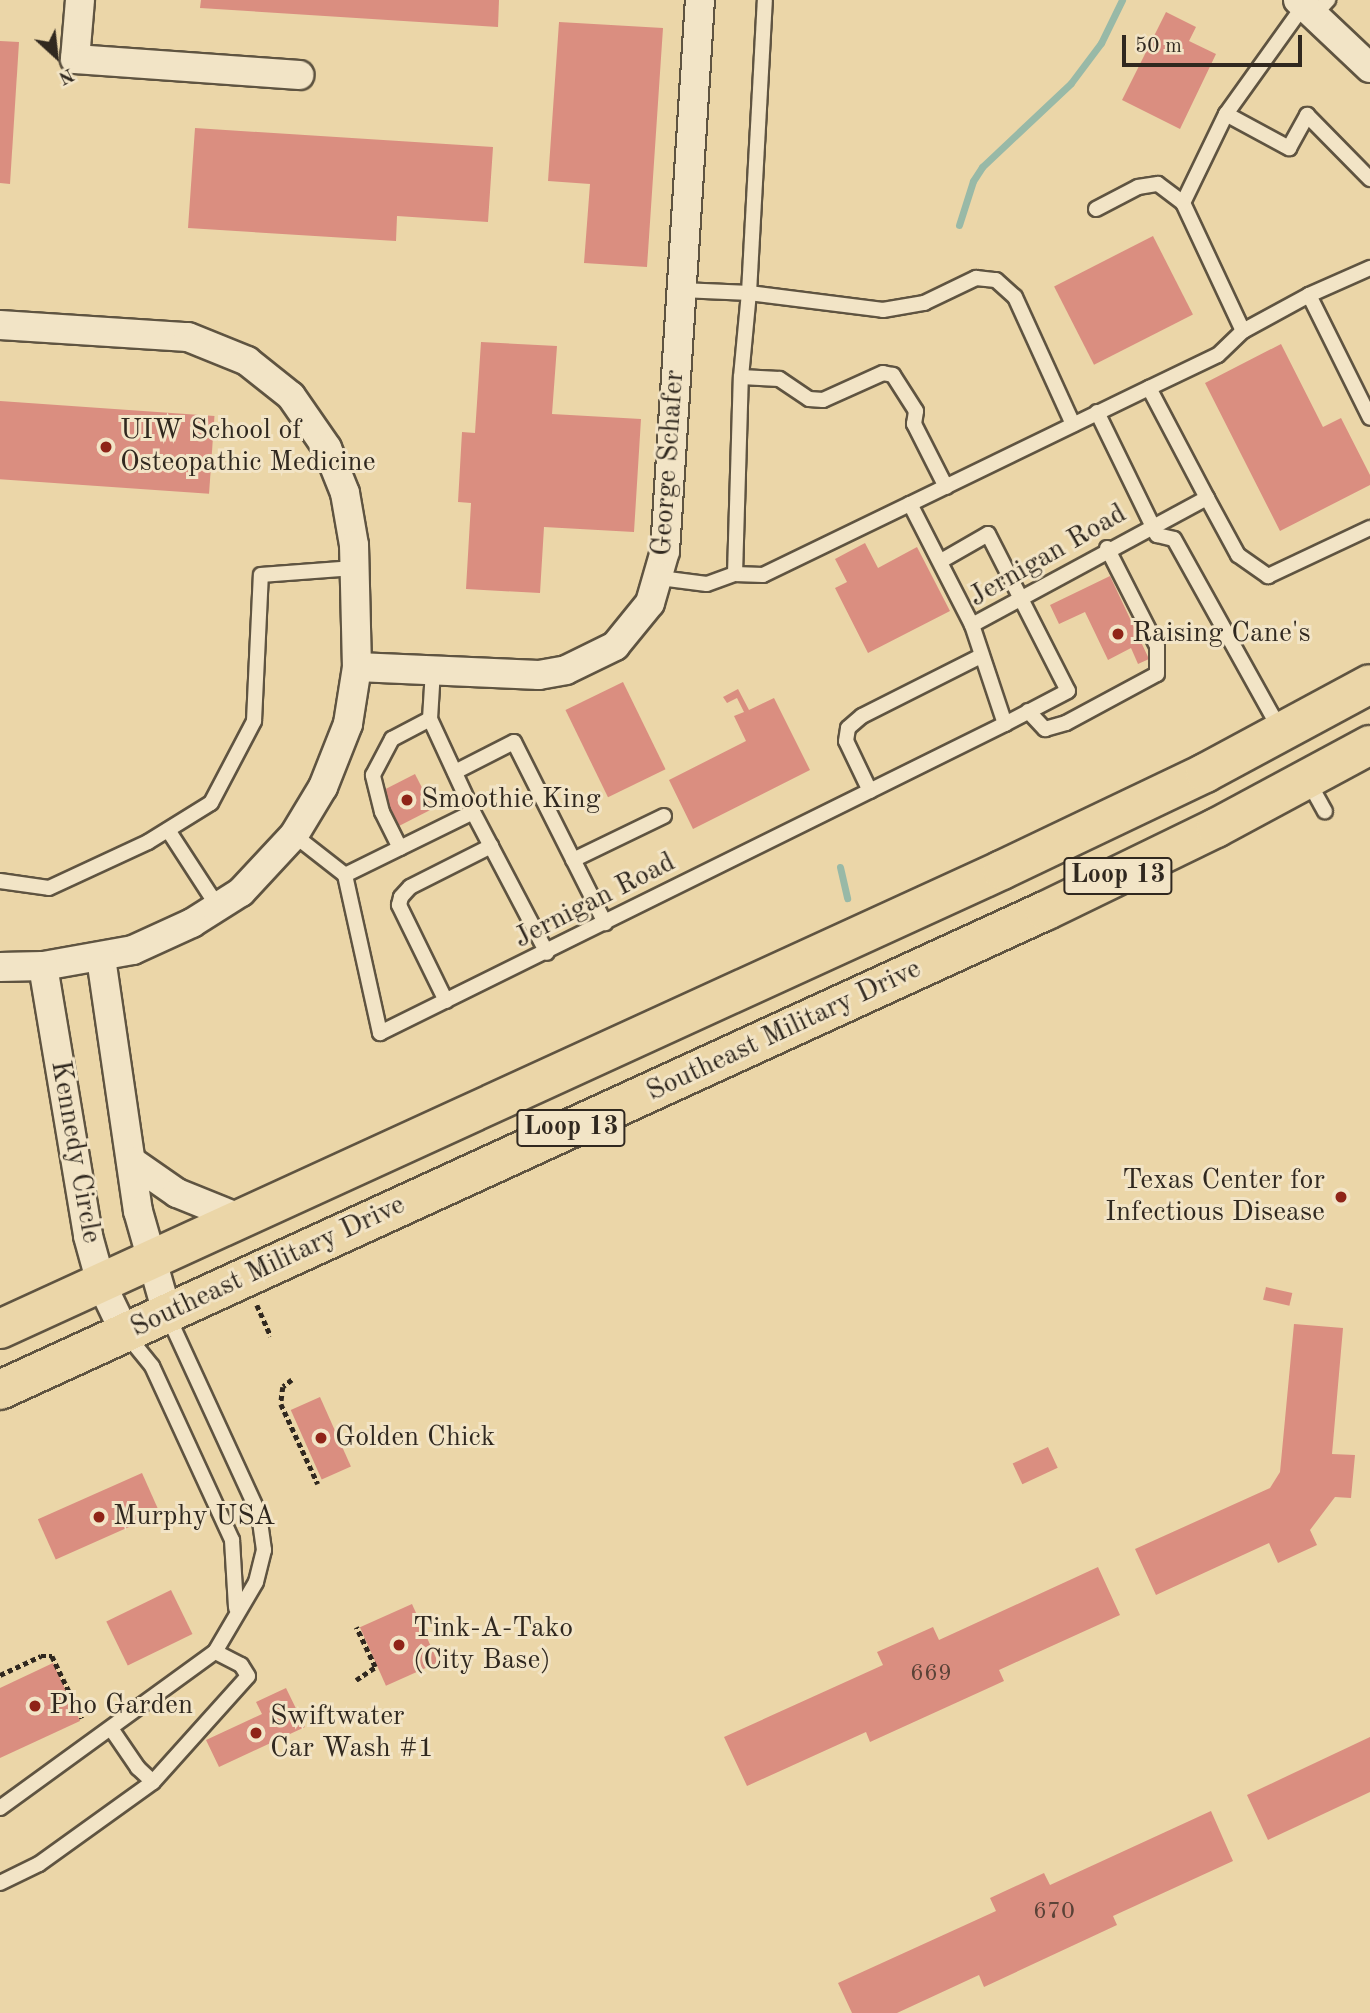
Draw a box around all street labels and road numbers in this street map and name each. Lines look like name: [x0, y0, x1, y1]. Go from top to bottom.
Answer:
street label: George Schafer: [646, 369, 692, 557]
street label: Jernigan Road: [963, 497, 1133, 615]
street label: Jernigan Road: [509, 846, 681, 956]
road number: Loop 13: [1062, 854, 1174, 898]
street label: Southeast Military Drive: [641, 953, 927, 1109]
street label: Kennedy Circle: [42, 1058, 108, 1246]
road number: Loop 13: [515, 1106, 627, 1150]
street label: Southeast Military Drive: [125, 1189, 411, 1345]

